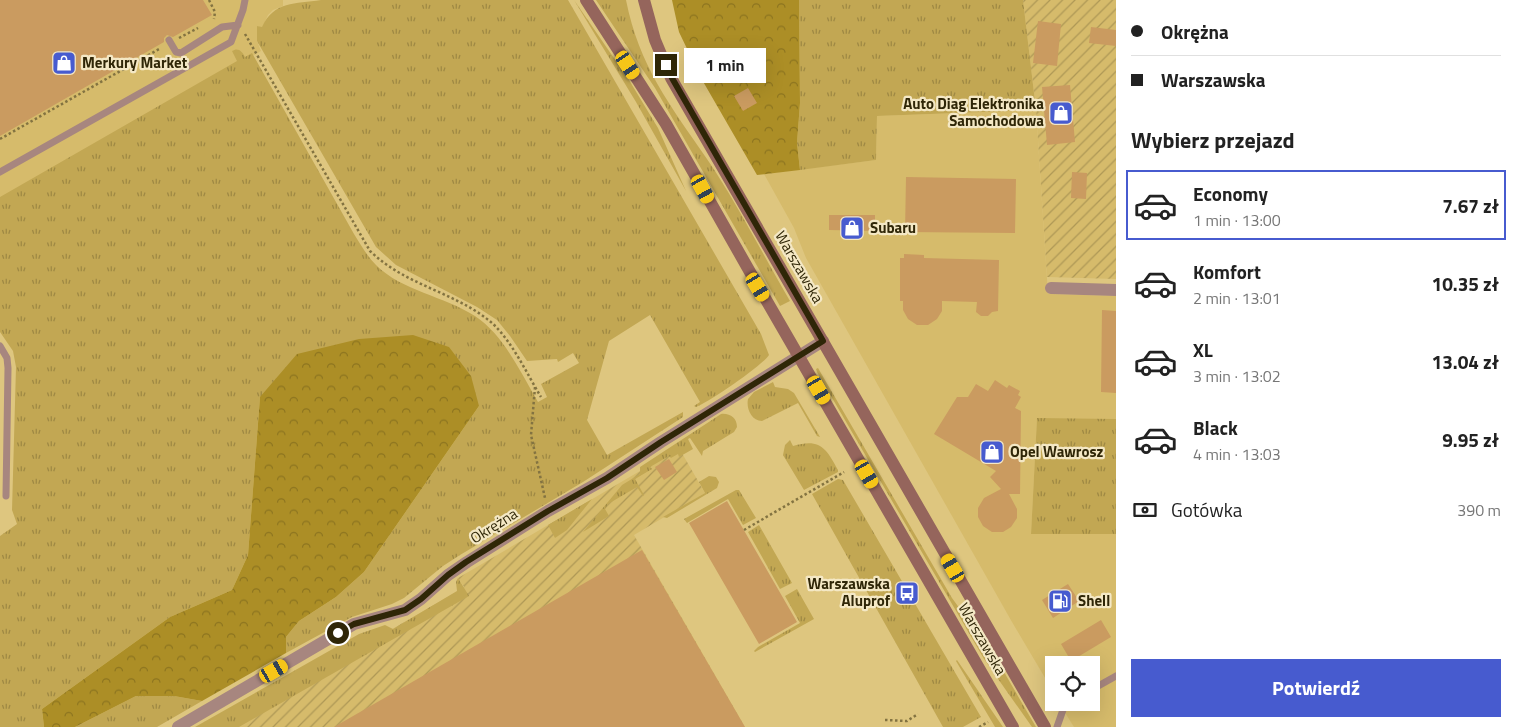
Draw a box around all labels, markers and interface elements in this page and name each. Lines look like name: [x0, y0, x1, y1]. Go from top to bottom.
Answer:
text: Okrężna: [1161, 17, 1229, 46]
car: [613, 48, 642, 82]
callout: 1 min: [684, 48, 766, 82]
shop icon: Merkury Market: [51, 50, 77, 76]
place label: Merkury Market: [82, 51, 188, 74]
text: 1 min: [706, 53, 744, 77]
route end: [655, 54, 677, 76]
text: Warszawska: [1161, 65, 1266, 94]
place label: Auto Diag Elektronika Samochodowa: [903, 92, 1044, 132]
shop icon: Auto Diag Elektronika Samochodowa: [1048, 100, 1074, 126]
text: Wybierz przejazd: [1131, 123, 1295, 157]
car: [689, 172, 716, 206]
text: Economy: [1193, 179, 1268, 208]
icon: car: [1133, 183, 1178, 228]
text: 7.67 zł: [1442, 191, 1499, 220]
text: 1 min · 13:00: [1193, 208, 1281, 232]
shop icon: Subaru: [839, 215, 865, 241]
place label: Subaru: [870, 216, 916, 239]
street label: Warszawska: [769, 226, 830, 308]
text: Komfort: [1193, 257, 1261, 286]
icon: car: [1133, 261, 1178, 306]
text: 10.35 zł: [1432, 269, 1499, 298]
car: [743, 270, 772, 304]
text: 2 min · 13:01: [1193, 286, 1281, 310]
text: XL: [1193, 335, 1213, 364]
icon: car: [1133, 339, 1178, 384]
text: 13.04 zł: [1432, 347, 1499, 376]
text: 3 min · 13:02: [1193, 364, 1281, 388]
car: [805, 373, 832, 407]
text: Black: [1193, 413, 1238, 442]
icon: car: [1133, 417, 1178, 462]
text: 9.95 zł: [1442, 425, 1499, 454]
shop icon: Opel Wawrosz: [979, 439, 1005, 465]
place label: Opel Wawrosz: [1010, 440, 1103, 463]
text: 4 min · 13:03: [1193, 442, 1281, 466]
car: [853, 457, 880, 491]
text: Gotówka: [1171, 495, 1242, 524]
icon: cash: [1131, 496, 1159, 524]
text: 390 m: [1457, 498, 1501, 522]
street label: Okrężna: [466, 502, 522, 549]
car: [939, 551, 966, 585]
place label: Warszawska Aluprof: [807, 572, 891, 612]
bus stop icon: Warszawska Aluprof: [894, 580, 920, 606]
fuel station icon: Shell: [1047, 588, 1073, 614]
place label: Shell: [1078, 589, 1110, 612]
street label: Warszawska: [952, 598, 1013, 680]
route start: [327, 622, 349, 644]
map controls: [1045, 656, 1100, 711]
button: locate: [1045, 656, 1100, 711]
car: [257, 657, 290, 685]
button: Potwierdź: [1131, 659, 1501, 717]

